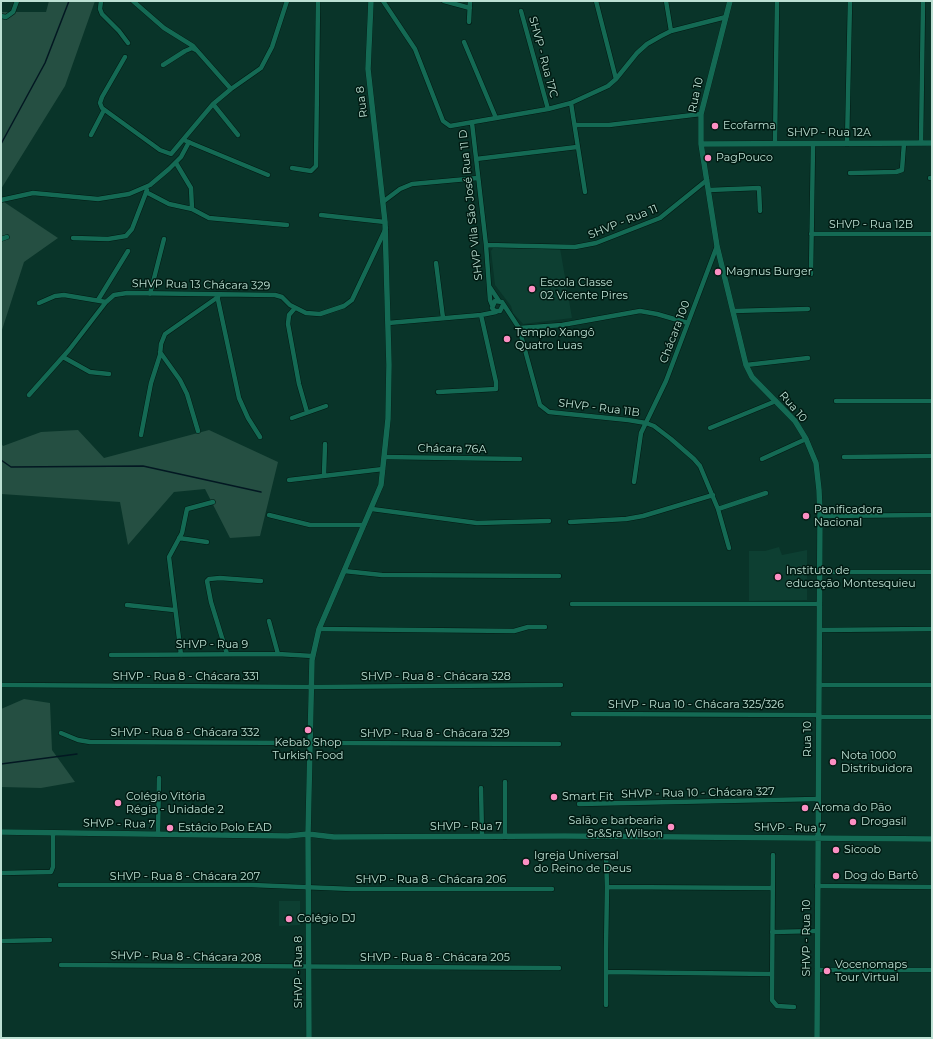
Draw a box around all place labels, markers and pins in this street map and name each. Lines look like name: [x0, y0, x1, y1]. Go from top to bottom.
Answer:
place label: Ecofarma: [723, 119, 776, 133]
marker: Ecofarma: [710, 121, 720, 131]
place label: PagPouco: [716, 151, 773, 165]
marker: PagPouco: [703, 153, 713, 163]
place label: Magnus Burger: [726, 265, 812, 279]
marker: Magnus Burger: [713, 267, 723, 277]
place label: Escola Classe 02 Vicente Pires: [540, 276, 628, 302]
marker: Escola Classe 02 Vicente Pires: [527, 284, 537, 294]
place label: Templo Xangô Quatro Luas: [515, 326, 595, 352]
marker: Templo Xangô Quatro Luas: [502, 334, 512, 344]
place label: Panificadora Nacional: [814, 503, 883, 529]
marker: Panificadora Nacional: [801, 511, 811, 521]
place label: Instituto de educação Montesquieu: [786, 564, 916, 590]
marker: Instituto de educação Montesquieu: [773, 572, 783, 582]
marker: Kebab Shop Turkish Food: [303, 725, 313, 735]
place label: Kebab Shop Turkish Food: [272, 736, 344, 762]
place label: Nota 1000 Distribuidora: [841, 749, 913, 775]
marker: Nota 1000 Distribuidora: [828, 757, 838, 767]
place label: Colégio Vitória Régia - Unidade 2: [126, 790, 224, 816]
place label: Smart Fit: [562, 790, 613, 804]
marker: Smart Fit: [549, 792, 559, 802]
marker: Colégio Vitória Régia - Unidade 2: [113, 798, 123, 808]
place label: Aroma do Pão: [813, 801, 891, 815]
marker: Aroma do Pão: [800, 803, 810, 813]
place label: Salão e barbearia Sr&Sra Wilson: [569, 814, 663, 840]
place label: Drogasil: [861, 815, 907, 829]
marker: Drogasil: [848, 817, 858, 827]
place label: Estácio Polo EAD: [178, 821, 272, 835]
marker: Salão e barbearia Sr&Sra Wilson: [666, 822, 676, 832]
marker: Estácio Polo EAD: [165, 823, 175, 833]
place label: Sicoob: [844, 843, 881, 857]
marker: Sicoob: [831, 845, 841, 855]
place label: Igreja Universal do Reino de Deus: [534, 849, 631, 875]
marker: Igreja Universal do Reino de Deus: [521, 857, 531, 867]
place label: Dog do Bartô: [844, 869, 918, 883]
marker: Dog do Bartô: [831, 871, 841, 881]
place label: Colégio DJ: [297, 912, 356, 926]
marker: Colégio DJ: [284, 914, 294, 924]
place label: Vocenomaps Tour Virtual: [835, 958, 907, 984]
marker: Vocenomaps Tour Virtual: [822, 966, 832, 976]

